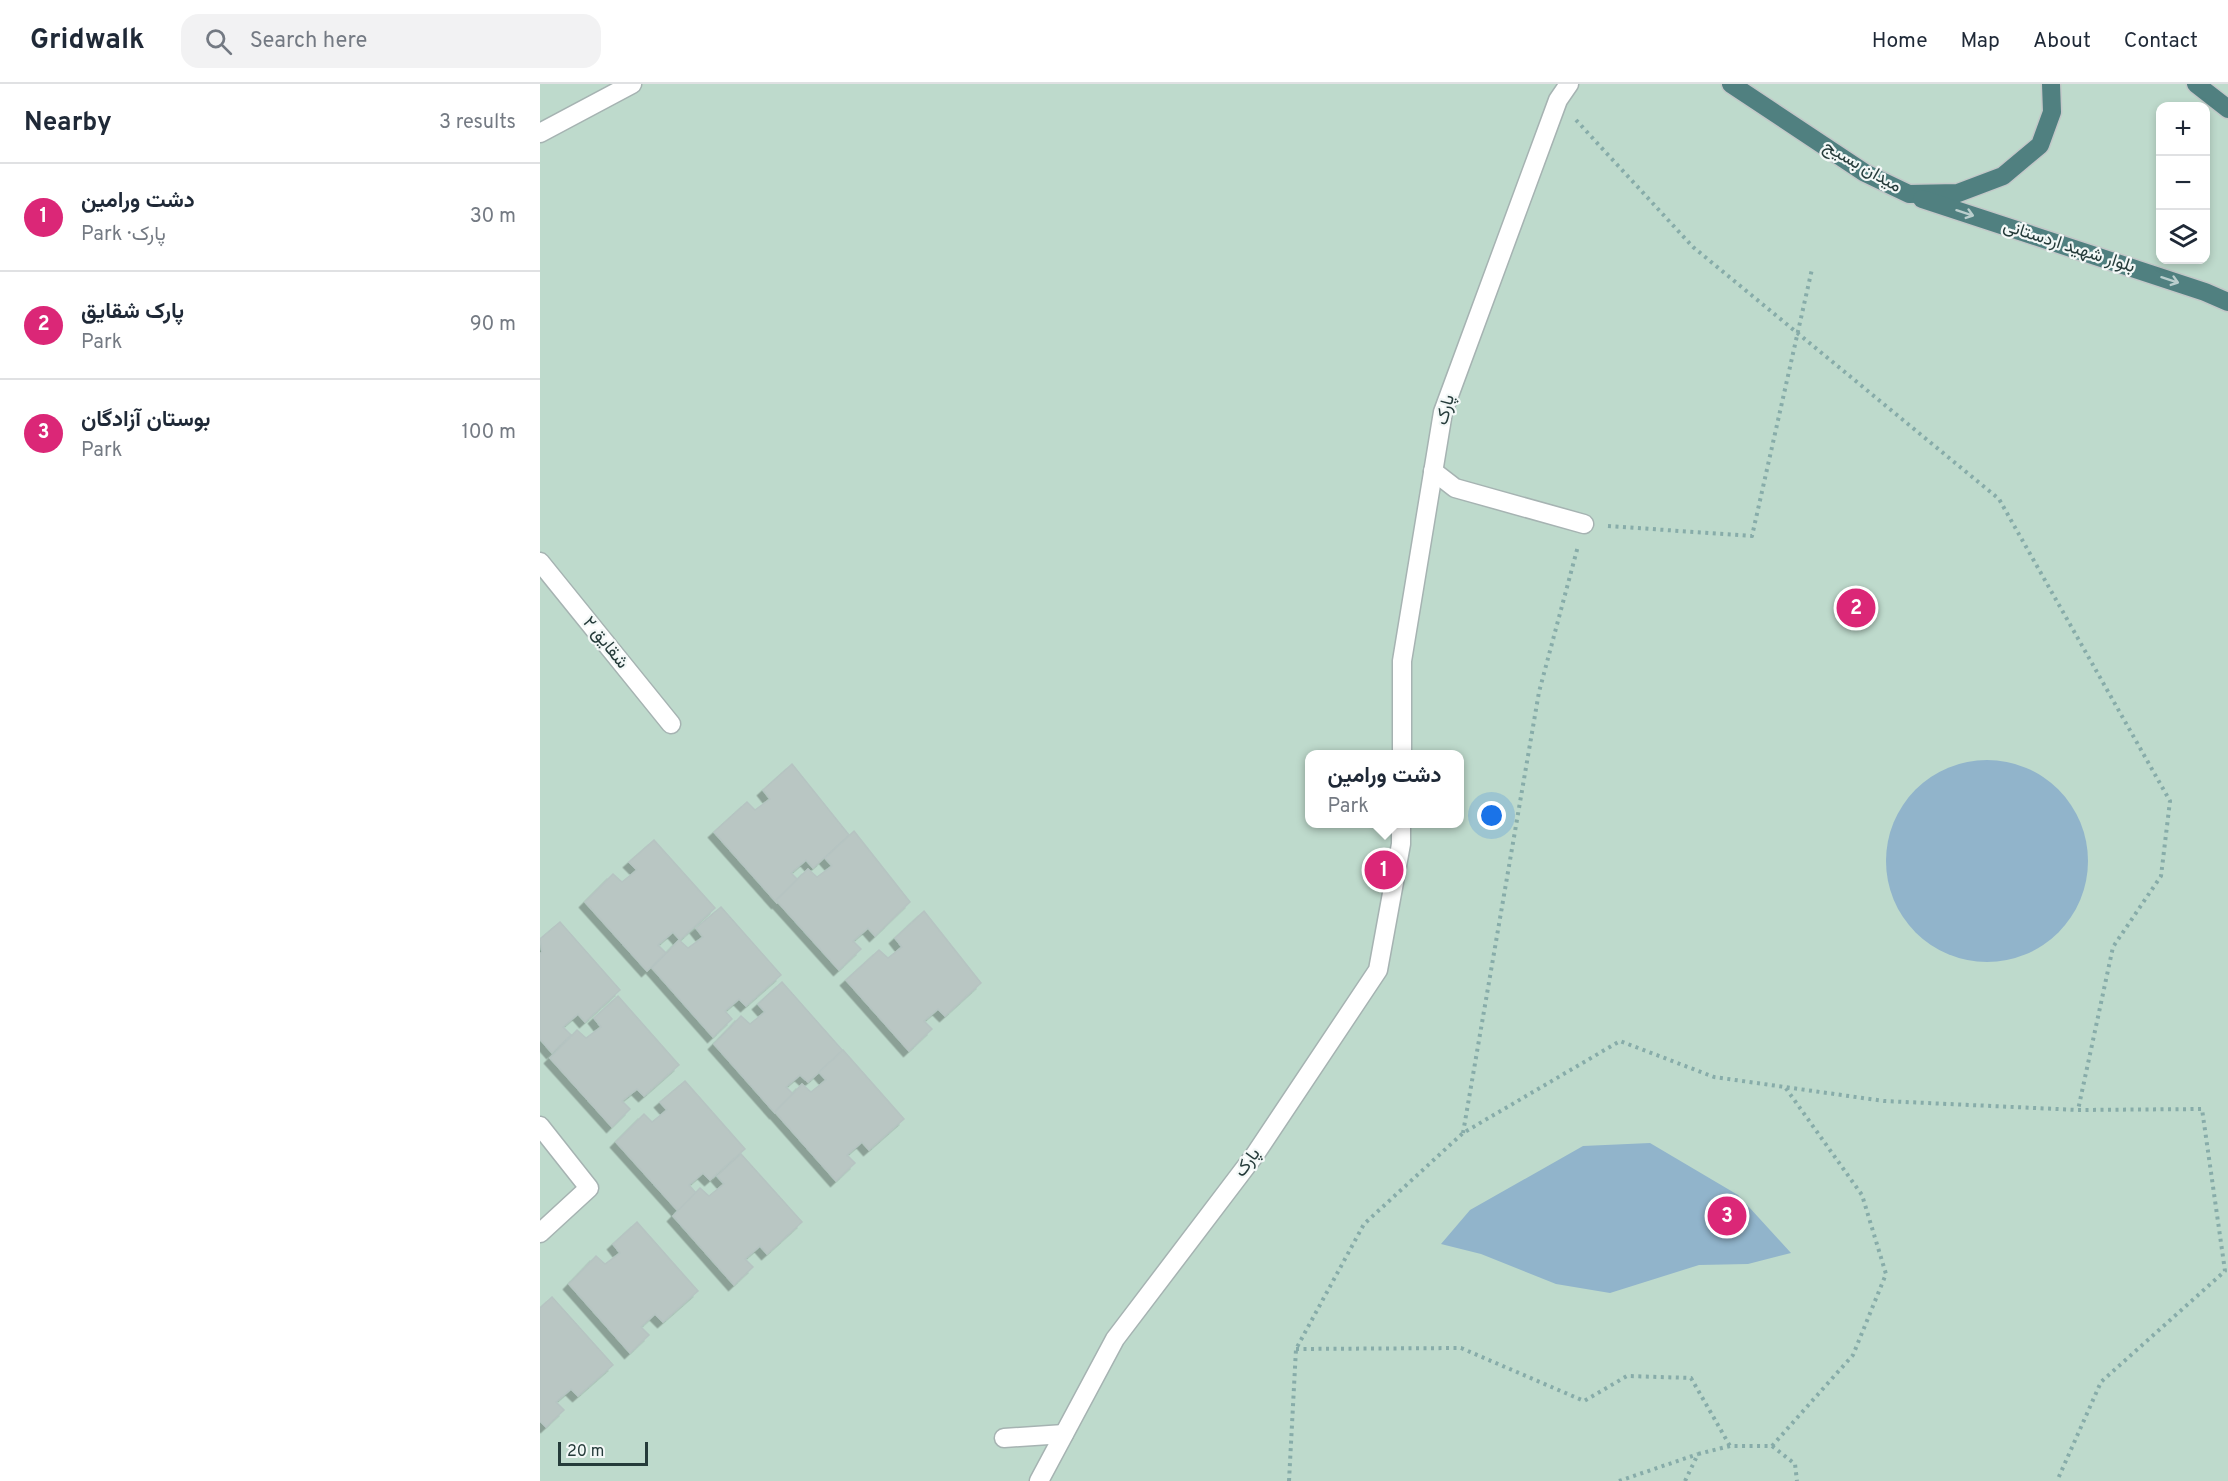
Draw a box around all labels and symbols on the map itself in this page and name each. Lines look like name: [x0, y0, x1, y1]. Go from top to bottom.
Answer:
street label: میدان بسیج: [1819, 135, 1905, 199]
one-way arrow: [1955, 208, 1974, 219]
street label: بلوار شهید اردستانی: [2000, 215, 2138, 279]
one-way arrow: [2160, 275, 2179, 286]
street label: پارک: [1431, 392, 1461, 428]
pin: 2: [1836, 586, 1876, 630]
street label: شقایق ۲: [577, 612, 633, 674]
your location: [1477, 801, 1506, 830]
pin: 1: [1364, 848, 1404, 892]
street label: پارک: [1230, 1144, 1266, 1182]
pin: 3: [1708, 1194, 1746, 1238]
scale bar: [558, 1439, 648, 1466]

